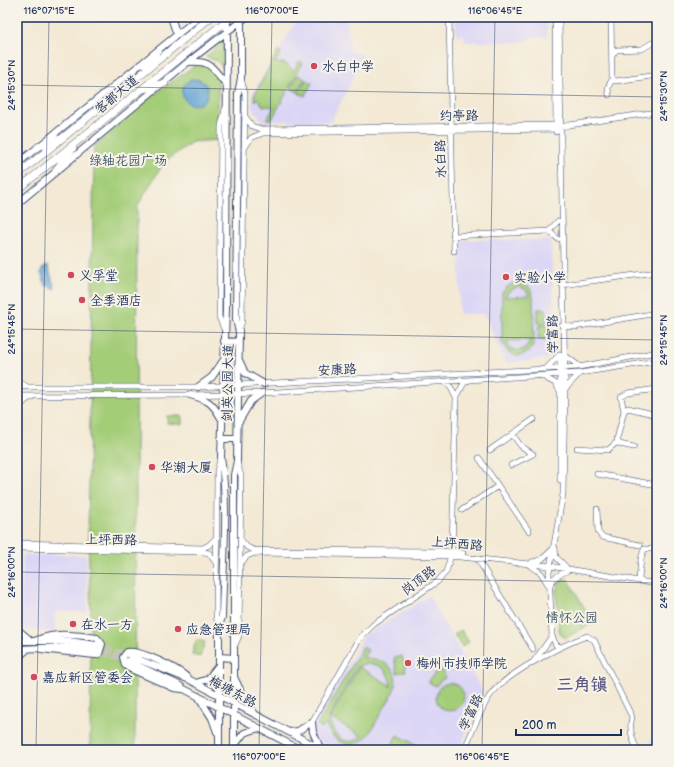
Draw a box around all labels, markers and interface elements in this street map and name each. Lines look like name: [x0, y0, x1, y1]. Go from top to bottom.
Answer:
text: 116°07'15"E: [23, 5, 75, 17]
text: 116°07'00"E: [245, 5, 299, 17]
text: 116°06'45"E: [468, 5, 523, 17]
text: 24°15'30"N: [6, 59, 18, 111]
place label: 水白中学: [322, 59, 374, 75]
marker: 水白中学: [309, 61, 319, 71]
text: 24°15'30"N: [658, 70, 670, 122]
street label: 客都大道: [92, 72, 142, 118]
street label: 约亭路: [439, 108, 479, 124]
street label: 水白路: [432, 139, 450, 179]
park label: 绿轴花园广场: [89, 153, 167, 169]
place label: 义孚堂: [79, 268, 118, 284]
marker: 义孚堂: [66, 270, 76, 280]
place label: 实验小学: [514, 270, 566, 286]
marker: 实验小学: [501, 272, 511, 282]
place label: 全季酒店: [90, 293, 142, 309]
marker: 全季酒店: [77, 295, 87, 305]
text: 24°15'45"N: [6, 304, 18, 354]
street label: 学富路: [545, 314, 561, 354]
text: 24°15'45"N: [658, 315, 670, 365]
street label: 剑英公园大道: [219, 344, 237, 422]
street label: 安康路: [317, 361, 357, 379]
place label: 华潮大厦: [160, 460, 212, 476]
marker: 华潮大厦: [147, 462, 157, 472]
street label: 上坪西路: [85, 532, 137, 548]
street label: 上坪西路: [430, 534, 484, 554]
text: 24°16'00"N: [6, 546, 18, 598]
text: 24°16'00"N: [658, 557, 670, 609]
street label: 岗顶路: [398, 563, 439, 599]
park label: 情怀公园: [546, 610, 598, 626]
place label: 在水一方: [81, 617, 133, 633]
marker: 在水一方: [68, 619, 78, 629]
place label: 应急管理局: [186, 622, 251, 638]
marker: 应急管理局: [173, 624, 183, 634]
place label: 梅州市技师学院: [416, 656, 507, 672]
marker: 梅州市技师学院: [403, 658, 413, 668]
place label: 嘉应新区管委会: [42, 670, 133, 686]
marker: 嘉应新区管委会: [29, 672, 39, 682]
street label: 梅塘东路: [206, 673, 259, 711]
district label: 三角镇: [557, 675, 608, 695]
street label: 学富路: [455, 691, 487, 733]
scale bar: [516, 711, 621, 737]
text: 200 m: [522, 718, 556, 733]
text: 116°07'00"E: [232, 751, 286, 763]
text: 116°06'45"E: [455, 751, 510, 763]

